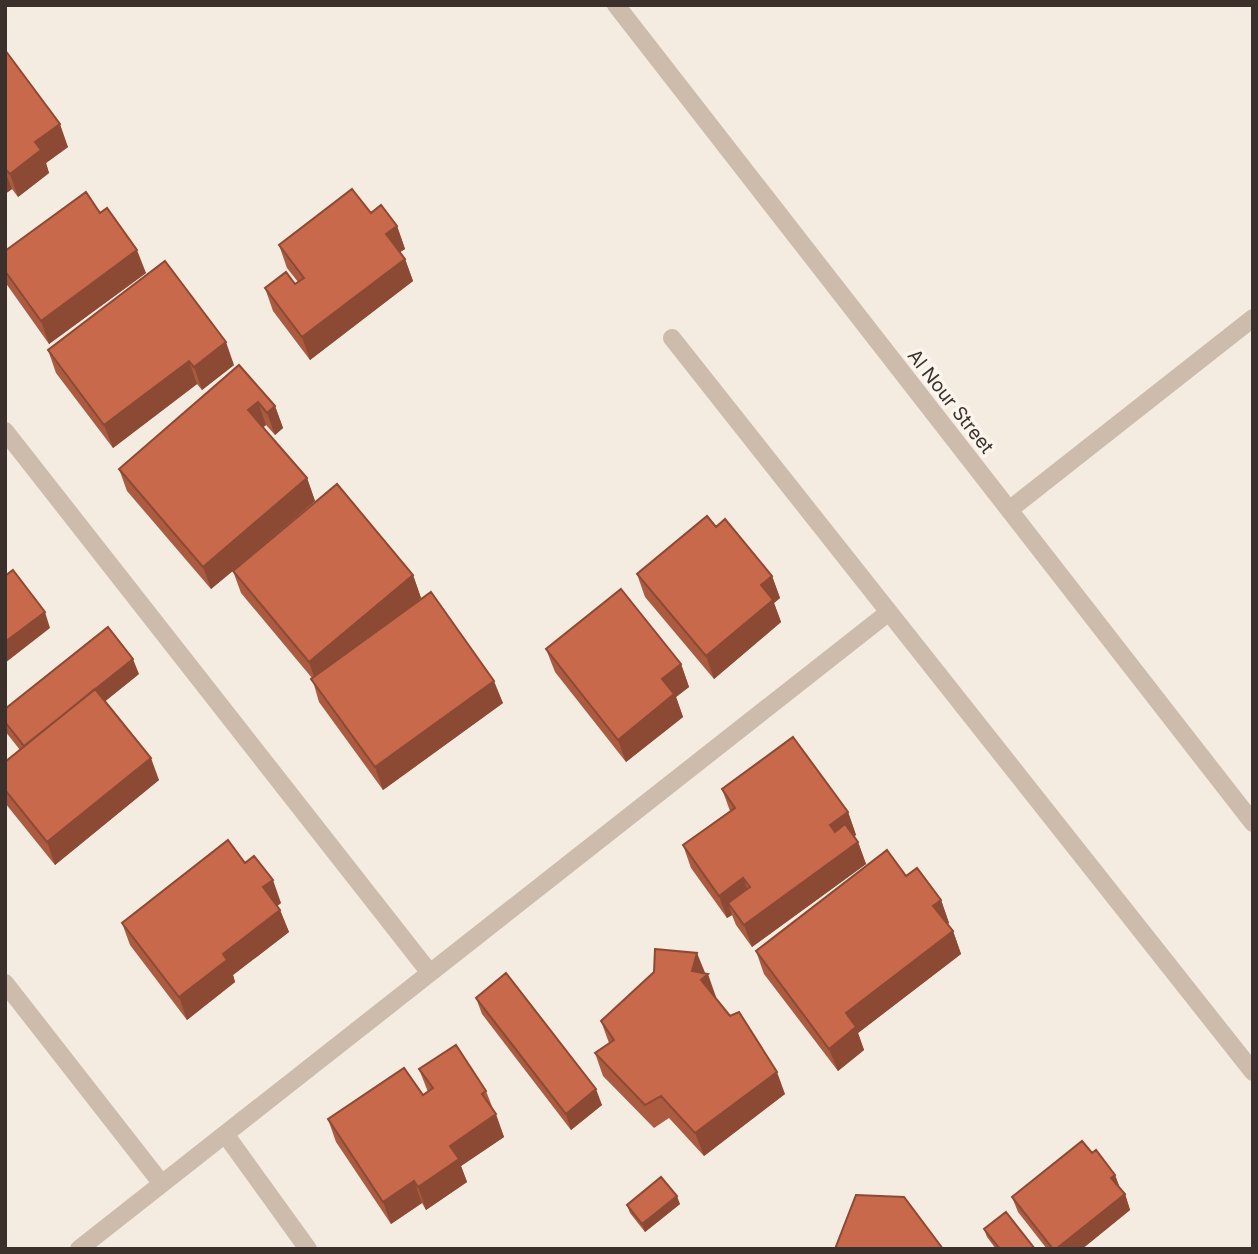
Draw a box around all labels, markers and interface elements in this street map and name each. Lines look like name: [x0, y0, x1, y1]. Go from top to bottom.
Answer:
street label: Al Nour Street: [903, 345, 998, 458]

